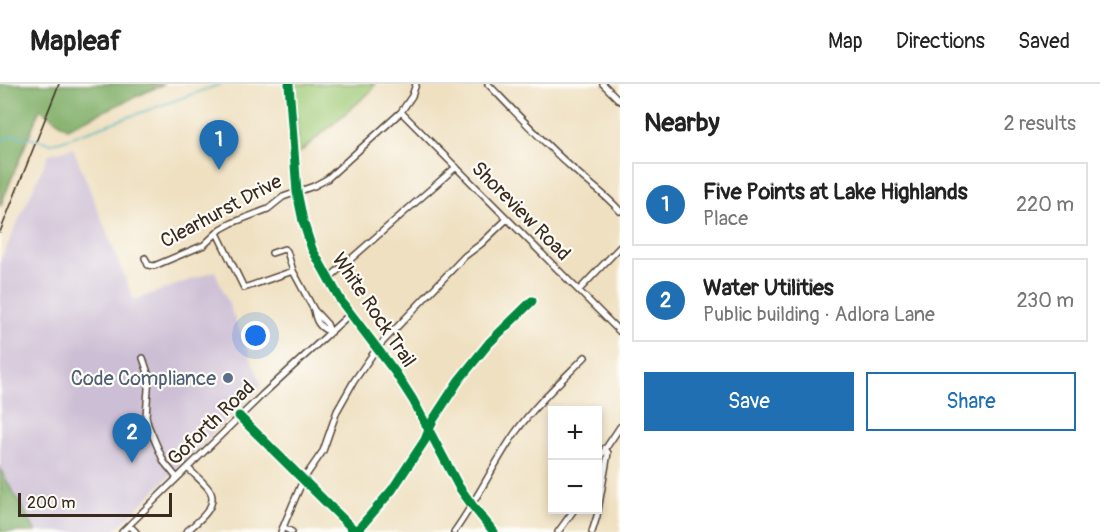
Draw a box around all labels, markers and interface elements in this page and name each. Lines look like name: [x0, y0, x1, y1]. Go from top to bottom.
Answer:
text: Mapleaf: [30, 24, 121, 59]
text: Map: [828, 28, 863, 55]
text: Directions: [896, 28, 985, 55]
text: Saved: [1018, 28, 1070, 55]
text: Nearby: [644, 107, 720, 139]
text: 2 results: [1004, 111, 1076, 136]
pin: 1: [200, 120, 238, 170]
street label: Shoreview Road: [466, 156, 576, 266]
street label: Clearhurst Drive: [156, 168, 286, 253]
text: Five Points at Lake Highlands: [703, 178, 968, 206]
text: 1: [662, 192, 669, 217]
text: 220 m: [1016, 192, 1074, 217]
text: Place: [703, 206, 748, 231]
street label: White Rock Trail: [326, 248, 422, 372]
text: Water Utilities: [703, 274, 834, 302]
text: 2: [660, 288, 671, 313]
text: 230 m: [1017, 288, 1074, 313]
text: Public building · Adlora Lane: [703, 302, 935, 327]
your location: [241, 321, 270, 350]
place label: Code Compliance: [71, 366, 216, 391]
marker: Code Compliance: [221, 371, 235, 385]
button: Save: [644, 372, 854, 431]
button: Share: [866, 372, 1076, 431]
street label: Goforth Road: [162, 375, 260, 471]
map controls: [548, 406, 602, 514]
button: +: [548, 406, 602, 460]
pin: 2: [112, 414, 152, 463]
button: −: [548, 460, 602, 514]
scale bar: [18, 490, 172, 518]
text: 200 m: [27, 493, 75, 513]

